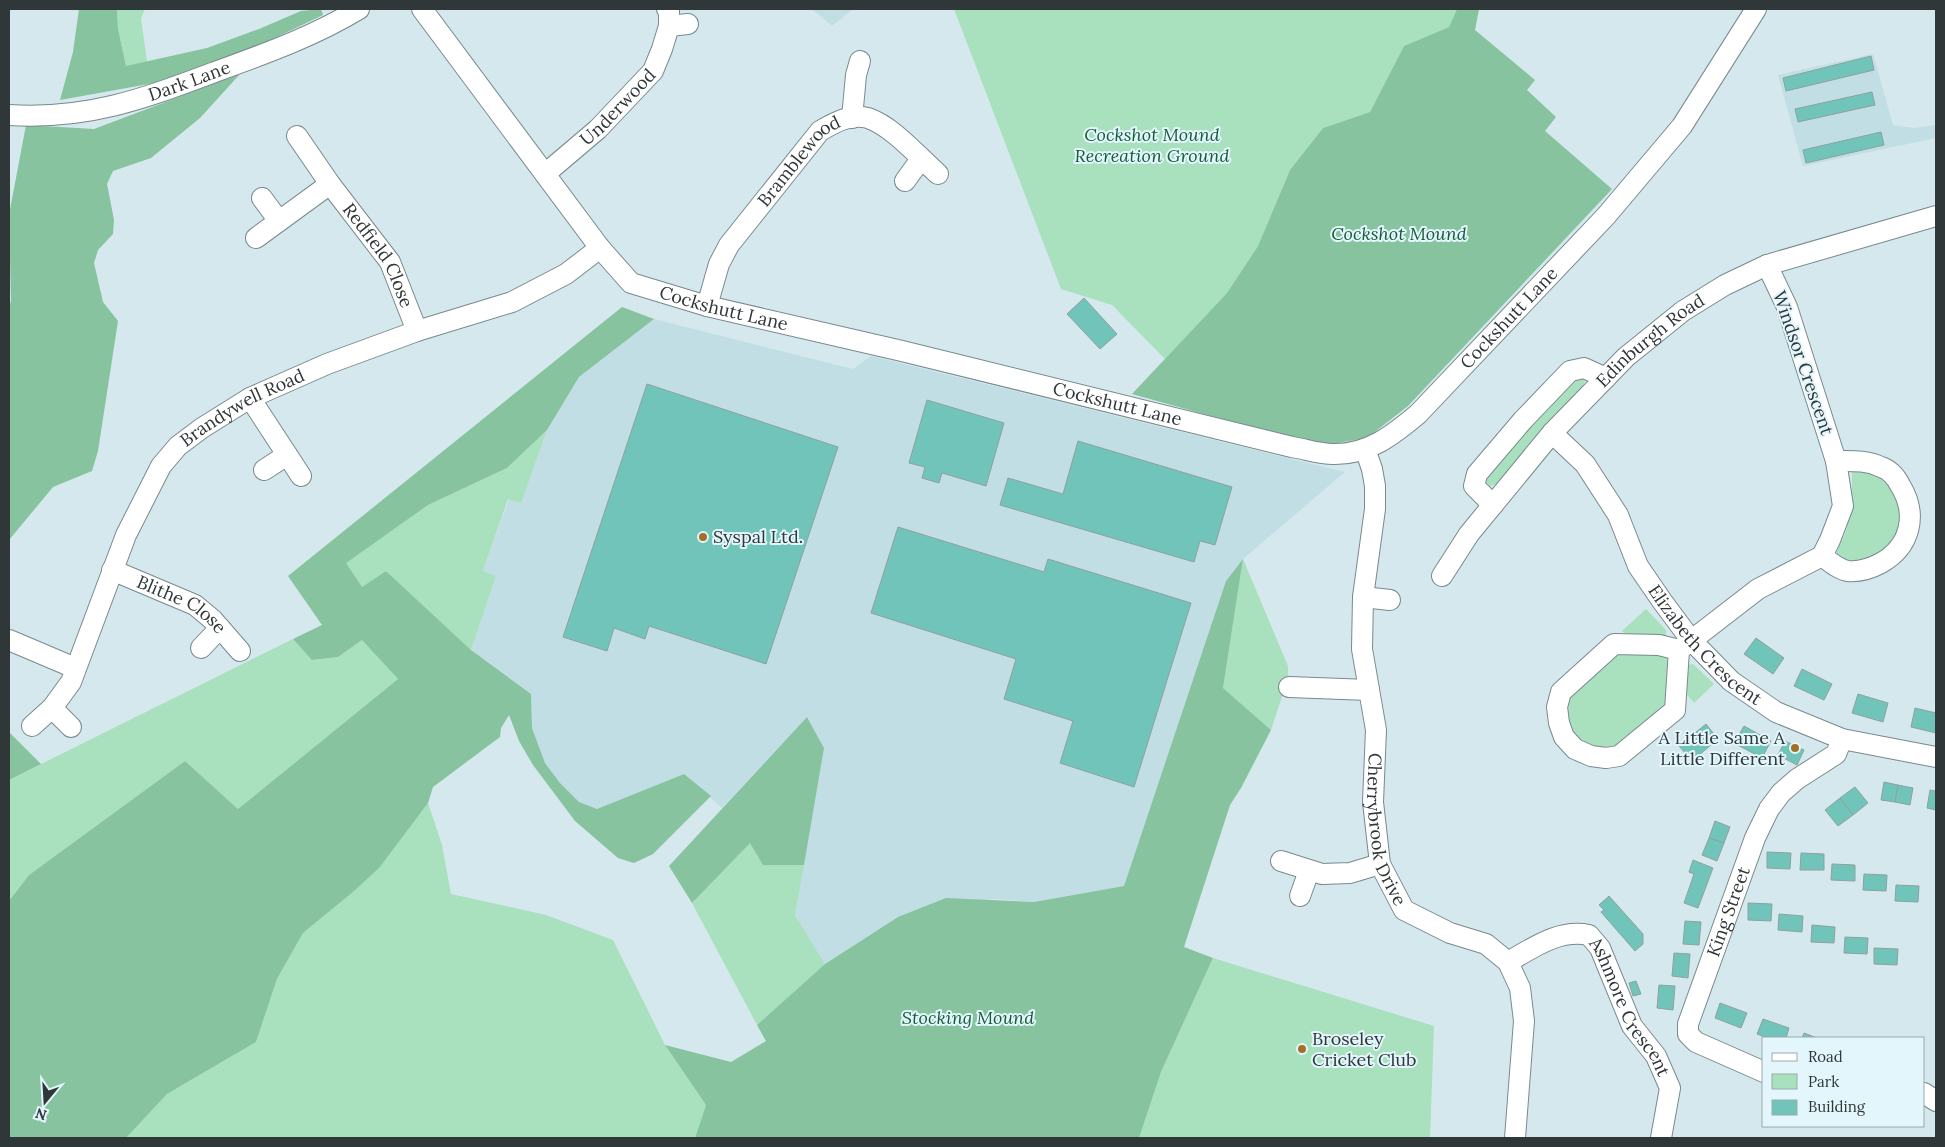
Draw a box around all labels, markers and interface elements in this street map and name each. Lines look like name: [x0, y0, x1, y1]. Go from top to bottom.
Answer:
street label: Dark Lane: [145, 55, 234, 106]
street label: Underwood: [575, 63, 660, 150]
street label: Bramblewood: [752, 110, 844, 211]
park label: Cockshot Mound Recreation Ground: [1075, 123, 1229, 167]
street label: Redfield Close: [338, 198, 419, 311]
park label: Cockshot Mound: [1331, 222, 1467, 245]
street label: Cockshutt Lane: [1455, 262, 1563, 374]
street label: Cockshutt Lane: [657, 280, 791, 335]
street label: Edinburgh Road: [1591, 288, 1709, 392]
street label: Windsor Crescent: [1768, 288, 1839, 438]
street label: Brandywell Road: [175, 363, 308, 451]
street label: Cockshutt Lane: [1051, 377, 1184, 430]
place label: Syspal Ltd.: [713, 525, 803, 548]
marker: Syspal Ltd.: [697, 531, 709, 543]
street label: Blithe Close: [134, 570, 232, 638]
street label: Elizabeth Crescent: [1643, 580, 1766, 710]
place label: A Little Same A Little Different: [1657, 726, 1786, 770]
marker: A Little Same A Little Different: [1789, 742, 1801, 754]
street label: Cherrybrook Drive: [1362, 752, 1412, 910]
street label: King Street: [1701, 863, 1755, 960]
street label: Ashmore Crescent: [1584, 931, 1675, 1080]
park label: Stocking Mound: [902, 1006, 1034, 1029]
place label: Broseley Cricket Club: [1312, 1027, 1417, 1071]
legend: [1762, 1037, 1925, 1127]
marker: Broseley Cricket Club: [1296, 1043, 1308, 1055]
text: Road: [1808, 1047, 1843, 1066]
text: Park: [1808, 1072, 1839, 1091]
north arrow: [20, 1077, 70, 1127]
text: Building: [1808, 1097, 1866, 1116]
text: N: [33, 1104, 49, 1125]

